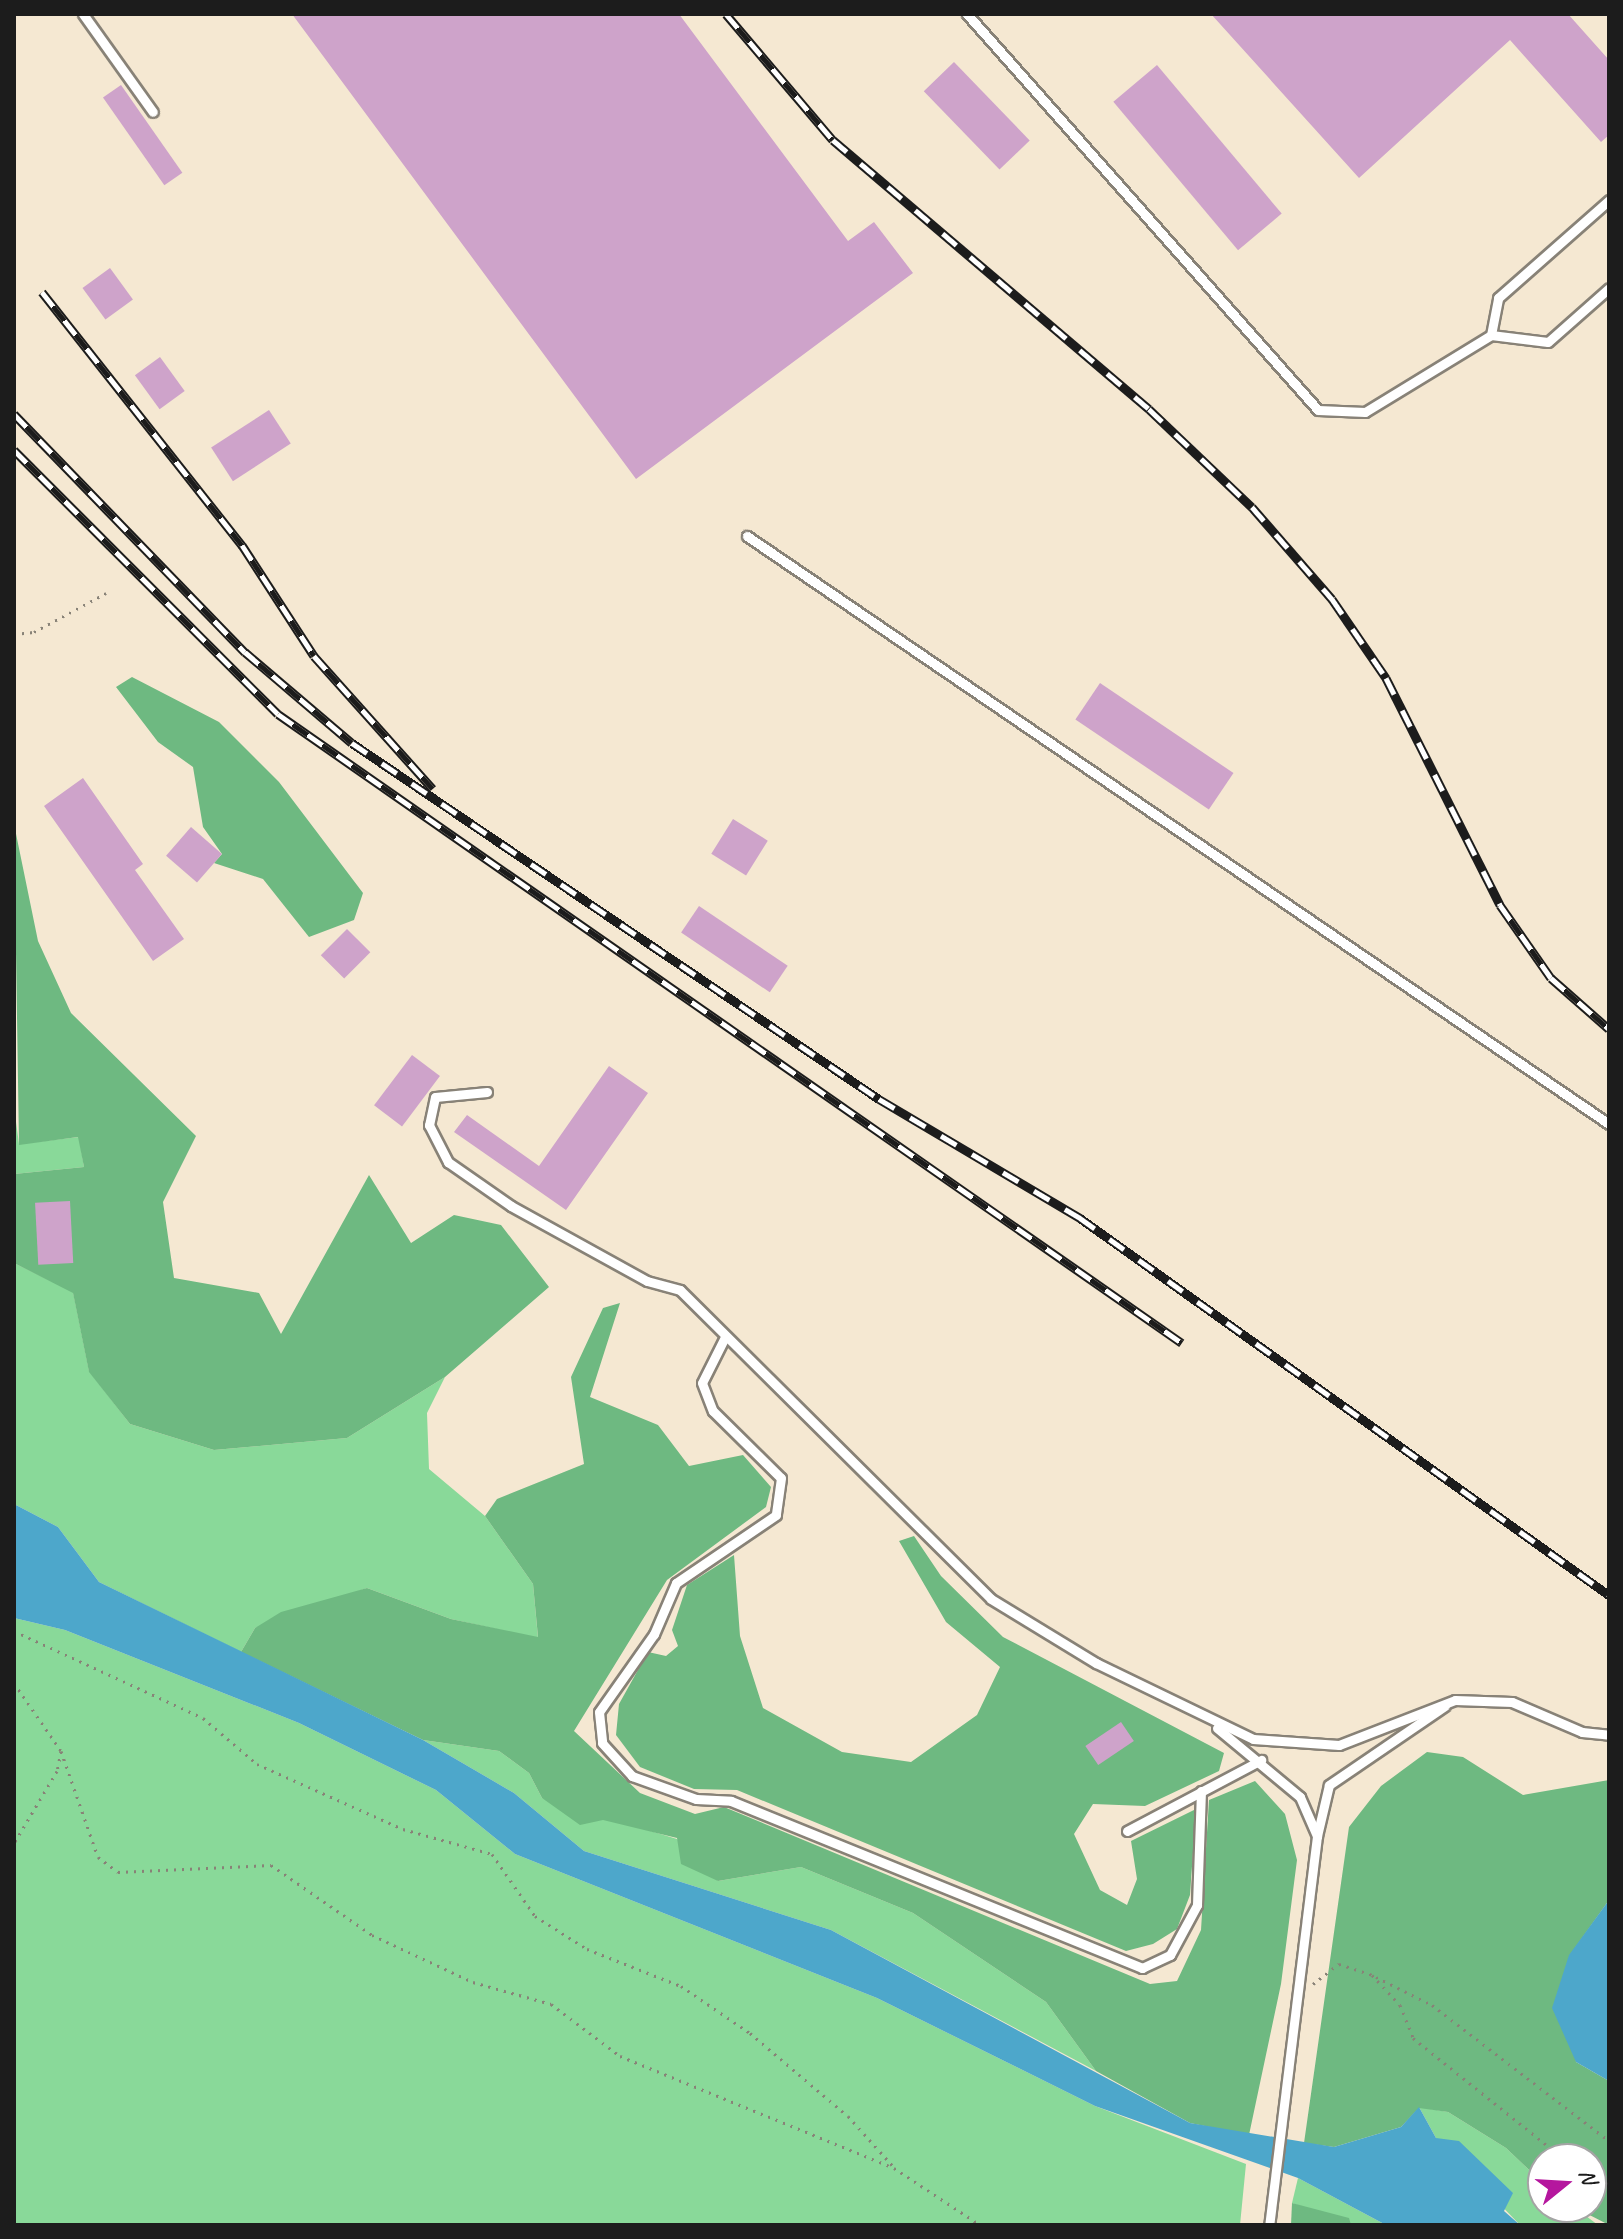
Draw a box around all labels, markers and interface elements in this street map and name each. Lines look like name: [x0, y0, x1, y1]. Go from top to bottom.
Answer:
north arrow: [1527, 2143, 1607, 2223]
text: N: [1573, 2165, 1603, 2187]

